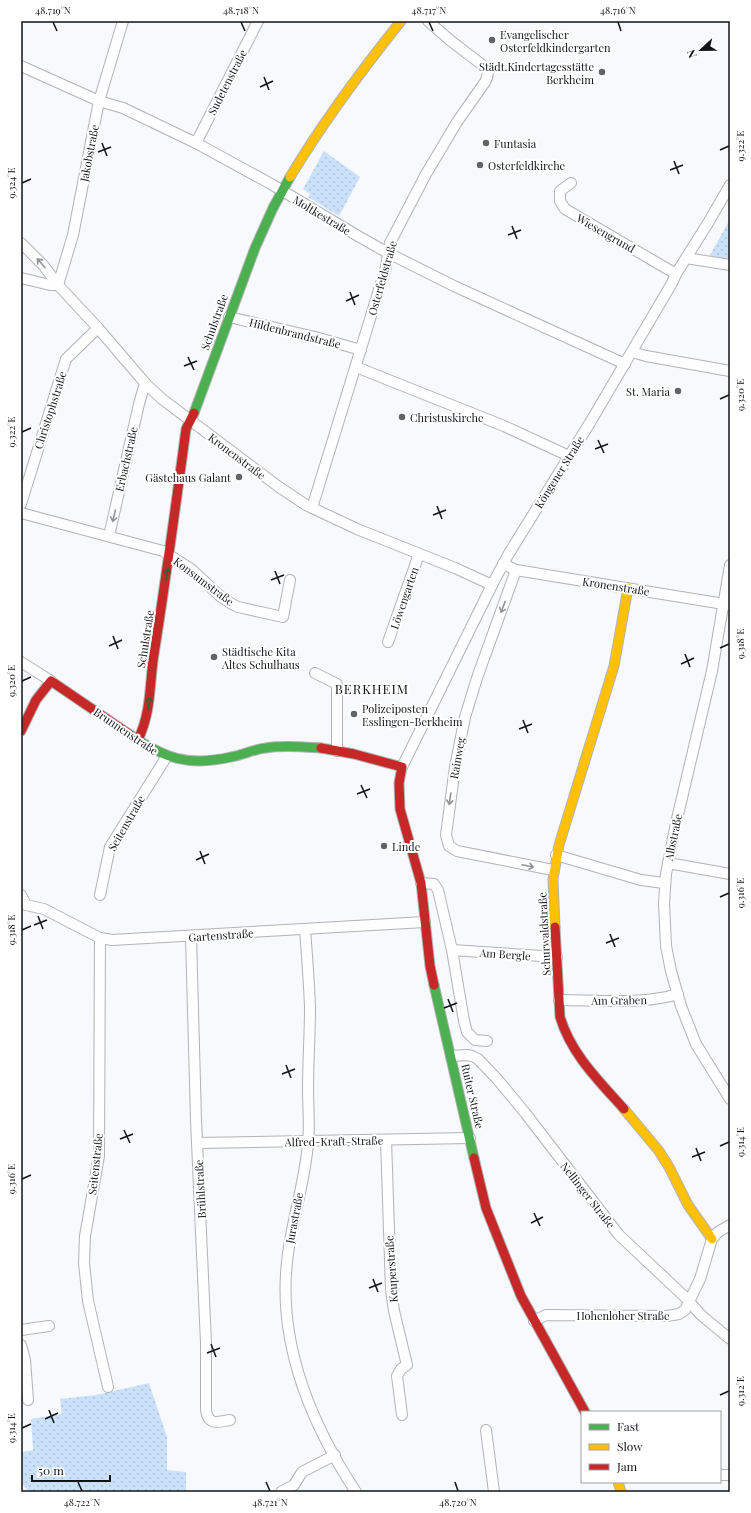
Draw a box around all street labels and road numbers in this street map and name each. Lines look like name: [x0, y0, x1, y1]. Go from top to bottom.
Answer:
street label: Sudetenstraße: [204, 46, 250, 117]
street label: Jakobstraße: [76, 123, 102, 184]
street label: Moltkestraße: [290, 192, 354, 238]
street label: Wiesengrund: [573, 210, 639, 256]
street label: Osterfeldstraße: [364, 239, 400, 317]
street label: Schulstraße: [197, 292, 231, 352]
street label: Hildenbrandstraße: [248, 314, 343, 352]
street label: Christophstraße: [30, 369, 70, 451]
street label: Erbachstraße: [111, 425, 141, 493]
street label: Kronenstraße: [205, 430, 269, 483]
street label: Köngener Straße: [531, 433, 587, 511]
street label: Konsumstraße: [171, 553, 238, 609]
street label: Löwengarten: [386, 564, 422, 631]
street label: Kronenstraße: [581, 573, 651, 599]
street label: Schulstraße: [133, 609, 157, 669]
street label: Brunnenstraße: [91, 704, 161, 758]
street label: Rainweg: [446, 736, 468, 780]
street label: Seitenstraße: [104, 792, 148, 854]
street label: Albstraße: [661, 812, 685, 863]
street label: Schurwaldstraße: [534, 891, 554, 976]
street label: Gartenstraße: [188, 925, 254, 945]
street label: Am Bergle: [478, 945, 531, 963]
street label: Am Graben: [590, 992, 647, 1008]
street label: Ruiter Straße: [458, 1062, 488, 1130]
street label: Seitenstraße: [84, 1132, 106, 1196]
street label: Alfred-Kraft-Straße: [284, 1133, 384, 1149]
street label: Brühlstraße: [191, 1159, 209, 1219]
street label: Nellinger Straße: [557, 1159, 619, 1231]
street label: Jurastraße: [282, 1191, 306, 1246]
street label: Keuperstraße: [381, 1235, 401, 1303]
street label: Hohenloher Straße: [576, 1308, 670, 1323]

